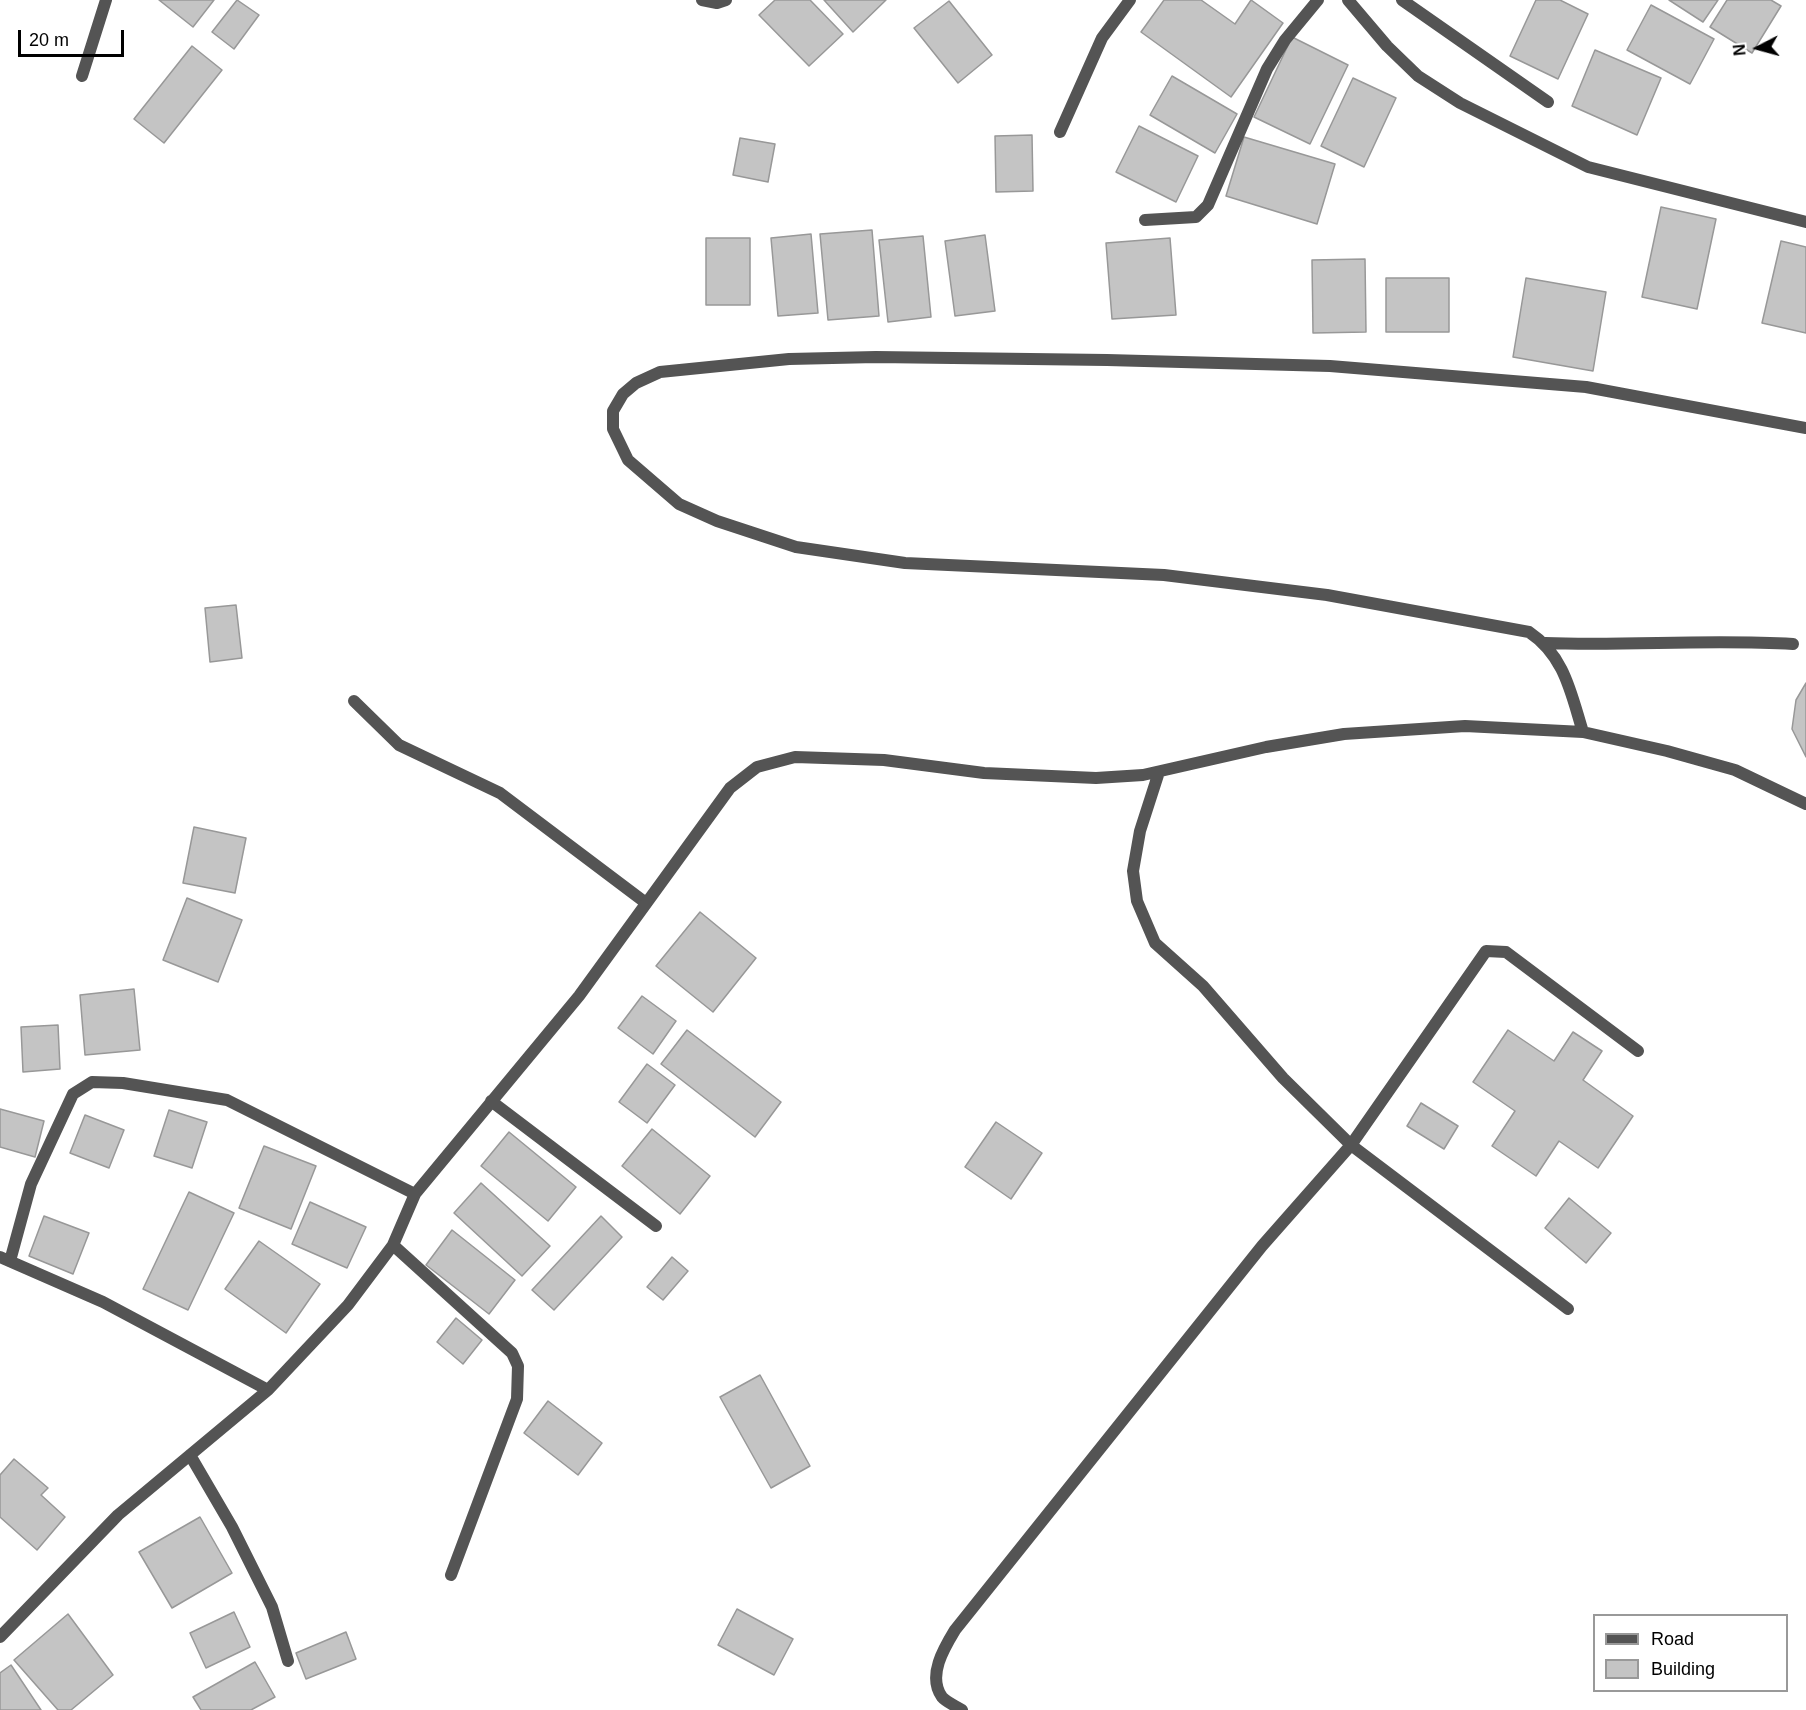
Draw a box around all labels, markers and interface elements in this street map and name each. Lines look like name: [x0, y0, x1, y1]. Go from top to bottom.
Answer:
scale bar: [21, 18, 128, 56]
north arrow: [1728, 18, 1788, 78]
text: 20 m: [29, 30, 69, 50]
text: N: [1731, 43, 1749, 57]
legend: [1593, 1614, 1788, 1692]
text: Road: [1651, 1629, 1694, 1649]
text: Building: [1651, 1659, 1715, 1679]

